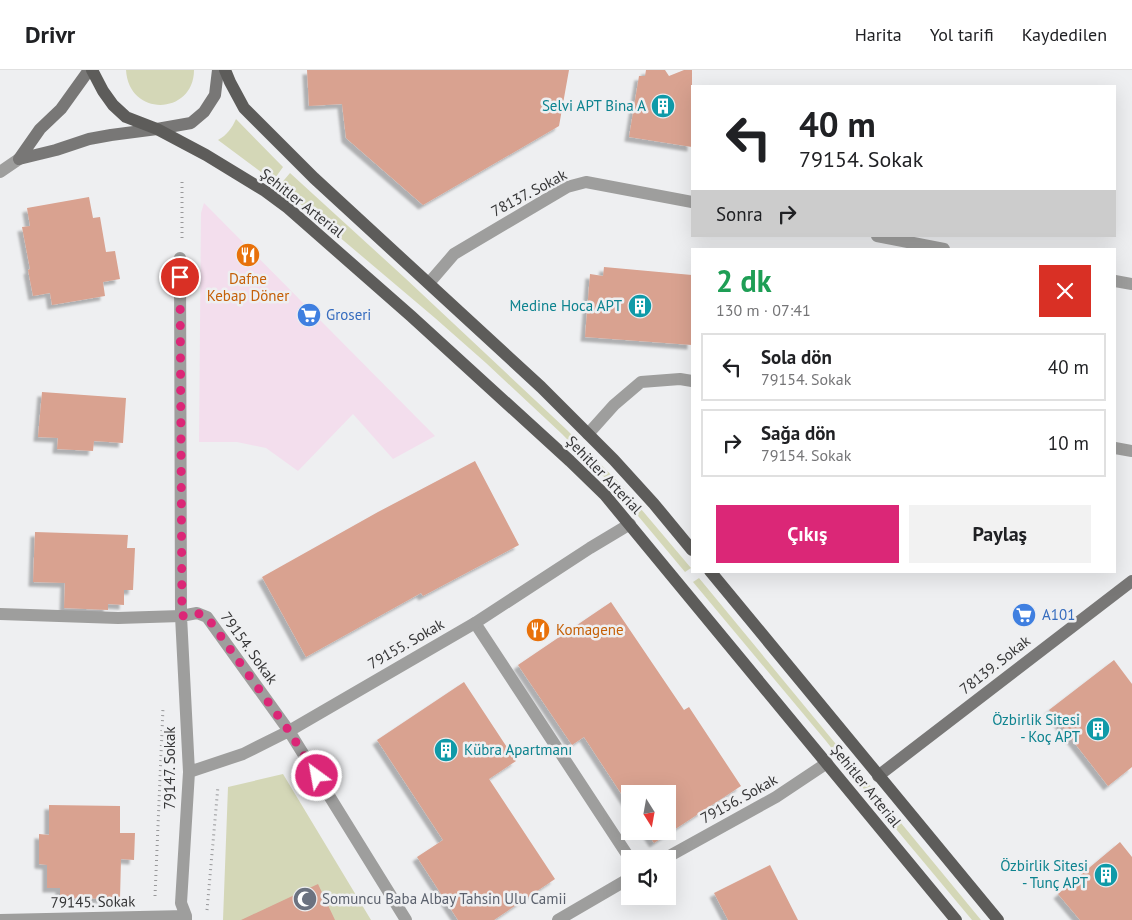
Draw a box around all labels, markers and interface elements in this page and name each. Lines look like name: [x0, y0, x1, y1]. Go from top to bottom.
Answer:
text: Drivr: [25, 19, 75, 50]
text: Harita: [855, 23, 902, 46]
text: Yol tarifi: [930, 23, 994, 46]
text: Kaydedilen: [1022, 23, 1107, 46]
building icon: Selvi APT Bina A: [650, 93, 676, 119]
place label: Selvi APT Bina A: [542, 96, 646, 115]
text: 40 m: [799, 101, 876, 147]
icon: left: [716, 105, 781, 170]
text: 79154. Sokak: [799, 145, 923, 173]
street label: Şehitler Arterial: [257, 164, 349, 242]
street label: 78137. Sokak: [488, 164, 571, 220]
icon: right: [773, 200, 801, 228]
text: Sonra: [716, 202, 763, 226]
restaurant icon: Dafne Kebap Döner: [235, 242, 261, 268]
pin: [159, 256, 201, 298]
text: 2 dk: [716, 261, 772, 300]
icon: arrive: [166, 263, 194, 291]
button: close: [1039, 265, 1091, 317]
place label: Dafne Kebap Döner: [207, 269, 289, 305]
building icon: Medine Hoca APT: [627, 293, 653, 319]
place label: Medine Hoca APT: [509, 296, 623, 315]
text: 130 m · 07:41: [716, 300, 811, 320]
supermarket icon: Groseri: [296, 302, 322, 328]
place label: Groseri: [326, 305, 371, 324]
text: Sola dön: [761, 345, 832, 369]
icon: left: [718, 353, 746, 381]
text: 40 m: [1048, 355, 1089, 379]
text: 79154. Sokak: [761, 369, 851, 389]
text: Sağa dön: [761, 421, 836, 445]
icon: right: [718, 429, 746, 457]
text: 10 m: [1048, 431, 1089, 455]
street label: Şehitler Arterial: [562, 432, 647, 518]
text: 79154. Sokak: [761, 445, 851, 465]
button: Çıkış: [716, 505, 899, 563]
button: Paylaş: [909, 505, 1091, 563]
supermarket icon: A101: [1011, 602, 1037, 628]
place label: A101: [1042, 605, 1075, 624]
street label: 79154. Sokak: [217, 608, 282, 688]
street label: 79155. Sokak: [364, 614, 448, 673]
restaurant icon: Komagene: [525, 617, 551, 643]
place label: Komagene: [556, 620, 624, 639]
street label: 78139. Sokak: [955, 631, 1035, 698]
place label: Özbirlik Sitesi - Koç APT: [992, 710, 1081, 746]
building icon: Özbirlik Sitesi - Koç APT: [1085, 716, 1111, 742]
street label: 79147. Sokak: [160, 726, 179, 810]
building icon: Kübra Apartmanı: [433, 737, 459, 763]
place label: Kübra Apartmanı: [464, 740, 572, 759]
street label: Şehitler Arterial: [827, 740, 906, 832]
position arrow: [290, 749, 342, 801]
street label: 79156. Sokak: [697, 769, 781, 827]
north arrow: [621, 785, 676, 840]
map controls: [621, 785, 676, 905]
button: sound: [621, 850, 676, 905]
place label: Özbirlik Sitesi - Tunç APT: [1000, 856, 1089, 892]
building icon: Özbirlik Sitesi - Tunç APT: [1093, 862, 1119, 888]
mosque icon: Somuncu Baba Albay Tahsin Ulu Camii: [292, 886, 318, 912]
place label: Somuncu Baba Albay Tahsin Ulu Camii: [322, 889, 566, 908]
street label: 79145. Sokak: [50, 891, 136, 912]

